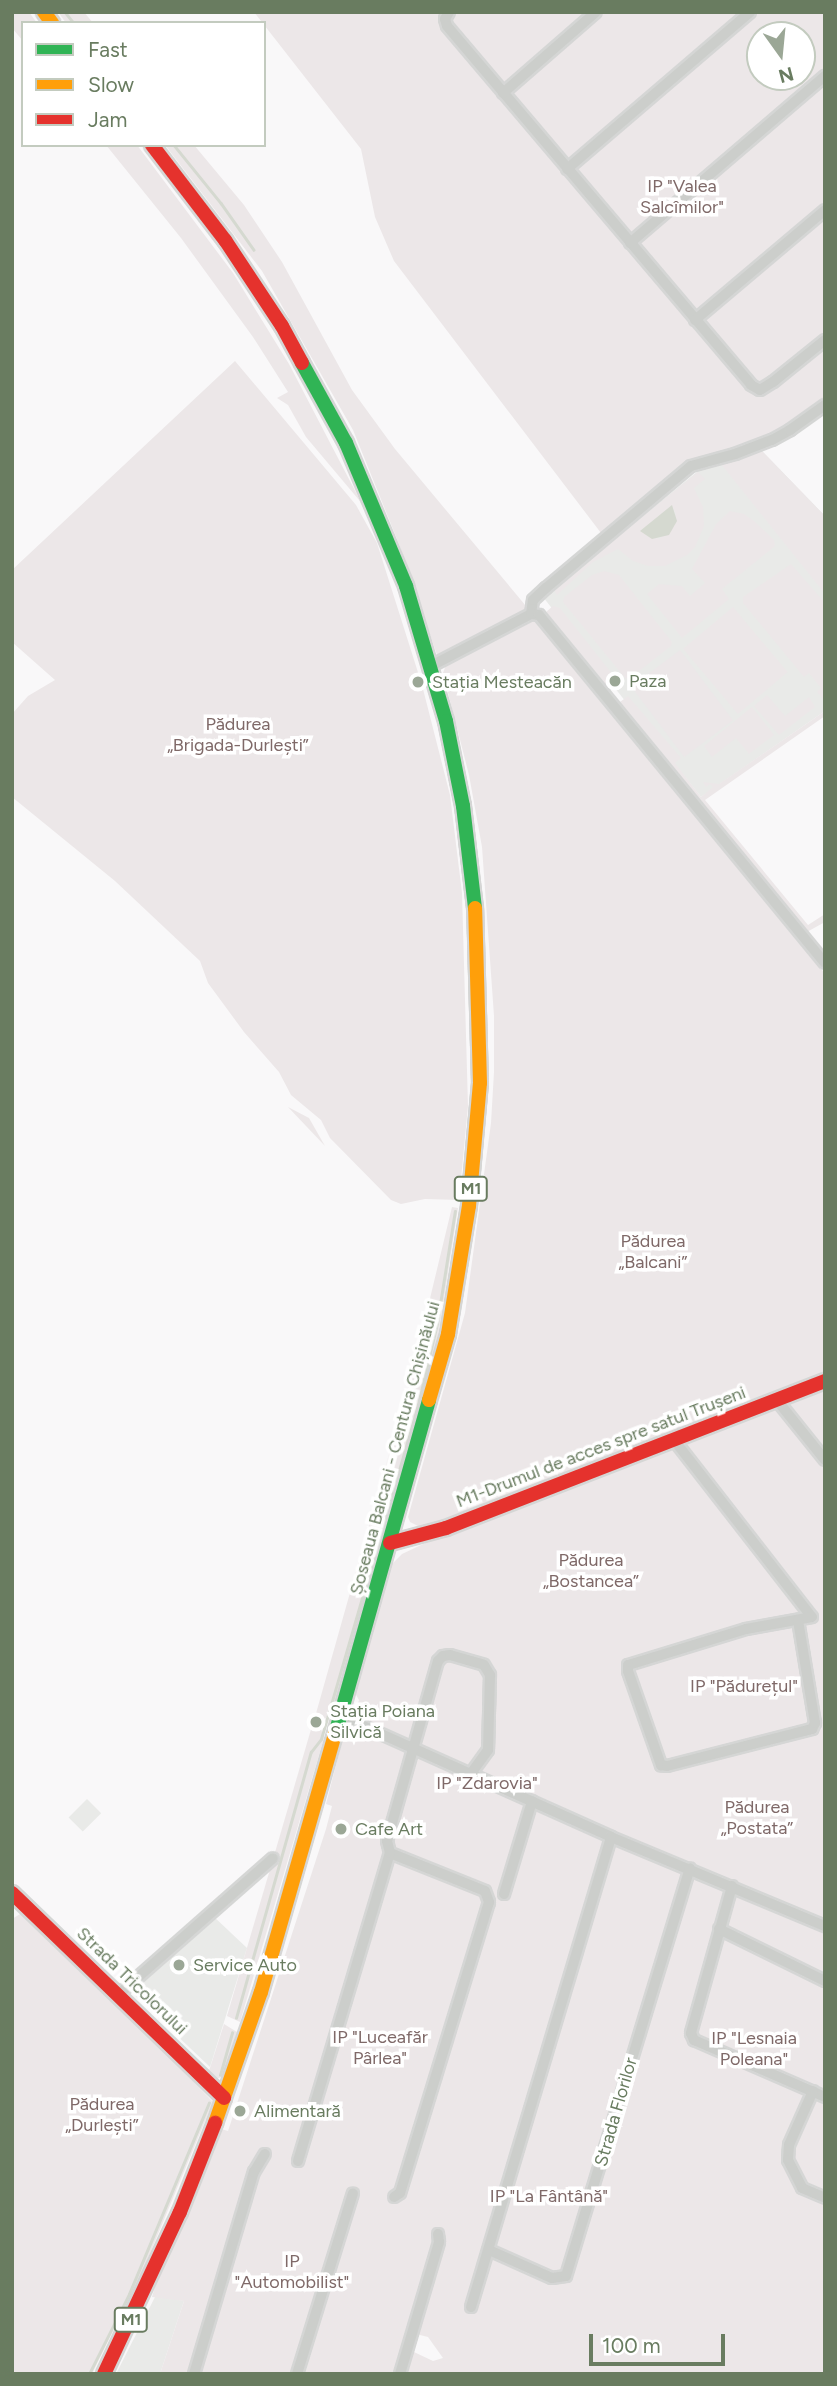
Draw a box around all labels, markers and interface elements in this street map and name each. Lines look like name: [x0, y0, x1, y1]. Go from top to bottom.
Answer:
legend: [21, 21, 266, 147]
north arrow: [746, 21, 816, 91]
text: Fast: [88, 37, 128, 62]
text: N: [776, 62, 796, 88]
text: Slow: [88, 72, 134, 97]
text: Jam: [88, 107, 127, 132]
park label: IP "Valea Salcîmilor": [640, 176, 724, 218]
place label: Paza: [629, 670, 666, 692]
place label: Stația Mesteacăn: [432, 671, 572, 693]
marker: Paza: [607, 673, 623, 689]
marker: Stația Mesteacăn: [410, 674, 426, 690]
park label: Pădurea „Brigada-Durlești”: [167, 714, 309, 756]
road number: M1: [454, 1176, 489, 1202]
park label: Pădurea „Balcani”: [619, 1231, 687, 1274]
street label: Șoseaua Balcani - Centura Chișinăului: [345, 1299, 445, 1597]
street label: M1-Drumul de acces spre satul Trușeni: [453, 1382, 749, 1512]
park label: Pădurea „Bostancea”: [543, 1550, 639, 1592]
park label: IP "Pădurețul": [690, 1675, 798, 1697]
place label: Stația Poiana Silvică: [330, 1701, 435, 1744]
marker: Stația Poiana Silvică: [308, 1714, 324, 1730]
park label: IP "Zdarovia": [436, 1772, 538, 1794]
park label: Pădurea „Postata”: [721, 1797, 793, 1840]
place label: Cafe Art: [355, 1818, 423, 1840]
marker: Cafe Art: [333, 1821, 349, 1837]
street label: Strada Tricolorului: [72, 1923, 192, 2039]
place label: Service Auto: [193, 1954, 297, 1976]
marker: Service Auto: [171, 1957, 187, 1973]
park label: IP "Luceafăr Pârlea": [332, 2027, 428, 2070]
park label: IP "Lesnaia Poleana": [711, 2028, 797, 2070]
street label: Strada Florilor: [590, 2055, 642, 2169]
park label: Pădurea „Durlești”: [65, 2094, 139, 2136]
place label: Alimentară: [254, 2100, 341, 2122]
marker: Alimentară: [232, 2103, 248, 2119]
park label: IP "La Fântână": [490, 2185, 608, 2207]
park label: IP "Automobilist": [235, 2251, 349, 2294]
road number: M1: [114, 2308, 148, 2332]
scale bar: [592, 2320, 728, 2364]
text: 100 m: [602, 2333, 661, 2358]

